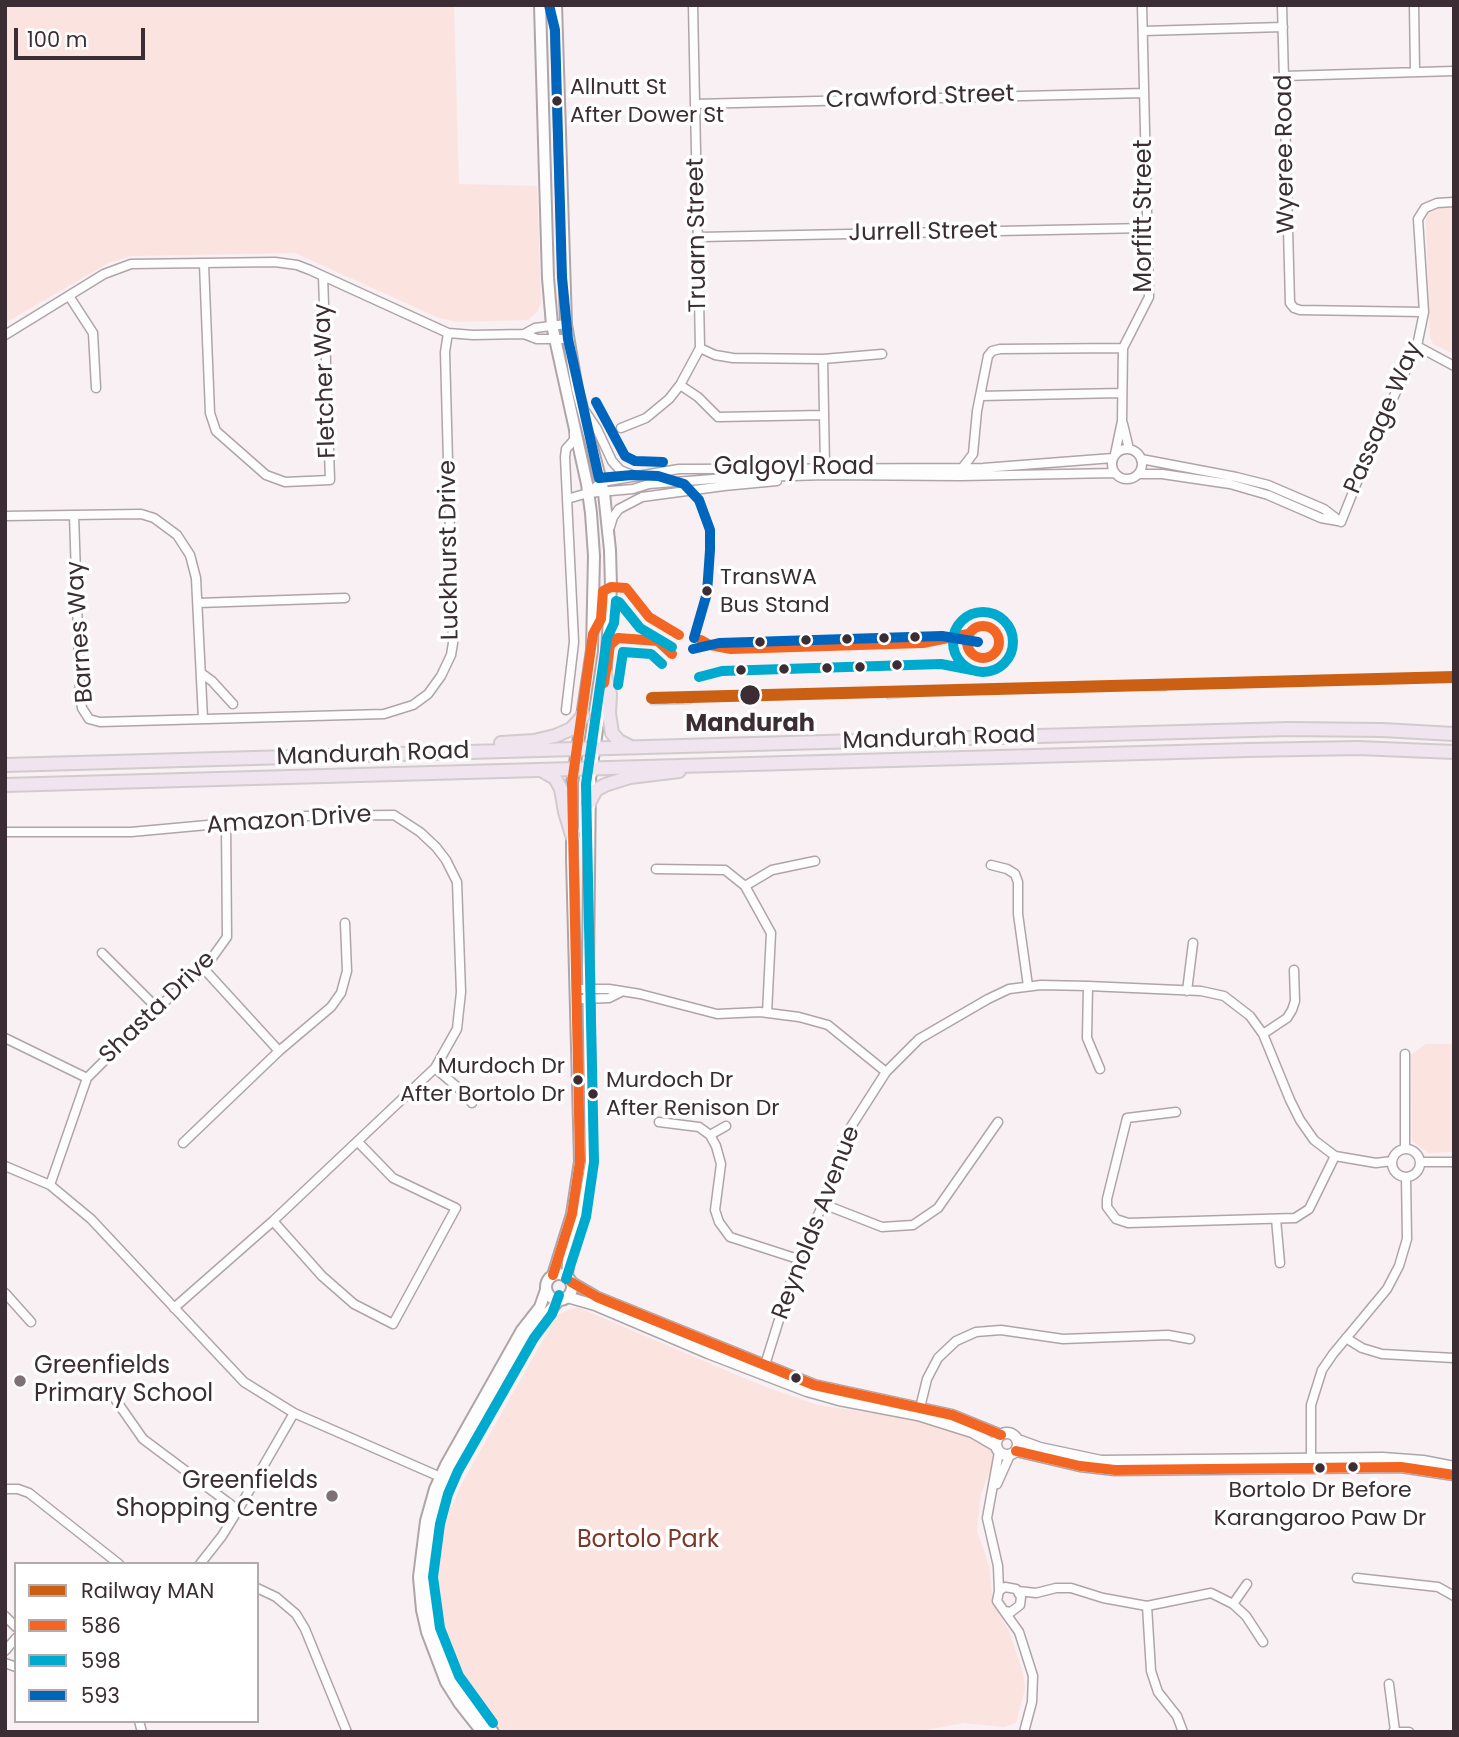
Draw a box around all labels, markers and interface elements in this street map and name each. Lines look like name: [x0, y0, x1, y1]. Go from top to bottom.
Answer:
scale bar: [18, 14, 149, 58]
text: 100 m: [27, 25, 87, 54]
street label: Wyeree Road: [1270, 74, 1302, 234]
place label: Allnutt St After Dower St: [570, 75, 724, 126]
street label: Crawford Street: [825, 80, 1015, 116]
marker: Allnutt St After Dower St: [550, 94, 564, 108]
street label: Morfitt Street: [1131, 140, 1159, 292]
street label: Truarn Street: [682, 158, 714, 312]
street label: Jurrell Street: [848, 217, 998, 249]
street label: Fletcher Way: [309, 303, 343, 459]
street label: Passage Way: [1339, 338, 1429, 498]
street label: Galgoyl Road: [714, 454, 874, 482]
street label: Luckhurst Drive: [434, 460, 466, 640]
street label: Barnes Way: [62, 560, 100, 704]
place label: TransWA Bus Stand: [720, 565, 830, 616]
marker: TransWA Bus Stand: [700, 584, 714, 598]
unlabelled marker: [908, 630, 922, 644]
unlabelled marker: [877, 631, 891, 645]
unlabelled marker: [840, 632, 854, 646]
unlabelled marker: [799, 633, 813, 647]
unlabelled marker: [753, 635, 767, 649]
unlabelled marker: [890, 658, 904, 672]
unlabelled marker: [853, 660, 867, 674]
unlabelled marker: [820, 661, 834, 675]
unlabelled marker: [777, 662, 791, 676]
unlabelled marker: [734, 663, 748, 677]
marker: Mandurah: [738, 683, 762, 707]
place label: Mandurah: [685, 711, 815, 739]
street label: Mandurah Road: [842, 721, 1036, 757]
street label: Mandurah Road: [276, 737, 470, 773]
street label: Amazon Drive: [206, 801, 372, 841]
street label: Shasta Drive: [94, 946, 222, 1070]
place label: Murdoch Dr After Bortolo Dr: [400, 1054, 565, 1106]
place label: Murdoch Dr After Renison Dr: [606, 1068, 780, 1120]
marker: Murdoch Dr After Bortolo Dr: [571, 1073, 585, 1087]
marker: Murdoch Dr After Renison Dr: [586, 1087, 600, 1101]
street label: Reynolds Avenue: [767, 1122, 867, 1324]
place label: Greenfields Primary School: [34, 1353, 213, 1409]
unlabelled marker: [789, 1371, 803, 1385]
marker: Greenfields Primary School: [12, 1373, 28, 1389]
unlabelled marker: [1346, 1460, 1360, 1474]
marker: Bortolo Dr Before Karangaroo Paw Dr: [1313, 1461, 1327, 1475]
place label: Greenfields Shopping Centre: [116, 1468, 318, 1524]
place label: Bortolo Dr Before Karangaroo Paw Dr: [1214, 1478, 1426, 1530]
marker: Greenfields Shopping Centre: [324, 1488, 340, 1504]
park label: Bortolo Park: [577, 1527, 719, 1555]
legend: [14, 1562, 259, 1723]
text: Railway MAN: [81, 1576, 214, 1605]
text: 586: [81, 1611, 121, 1640]
text: 598: [81, 1646, 121, 1675]
text: 593: [81, 1681, 120, 1710]

